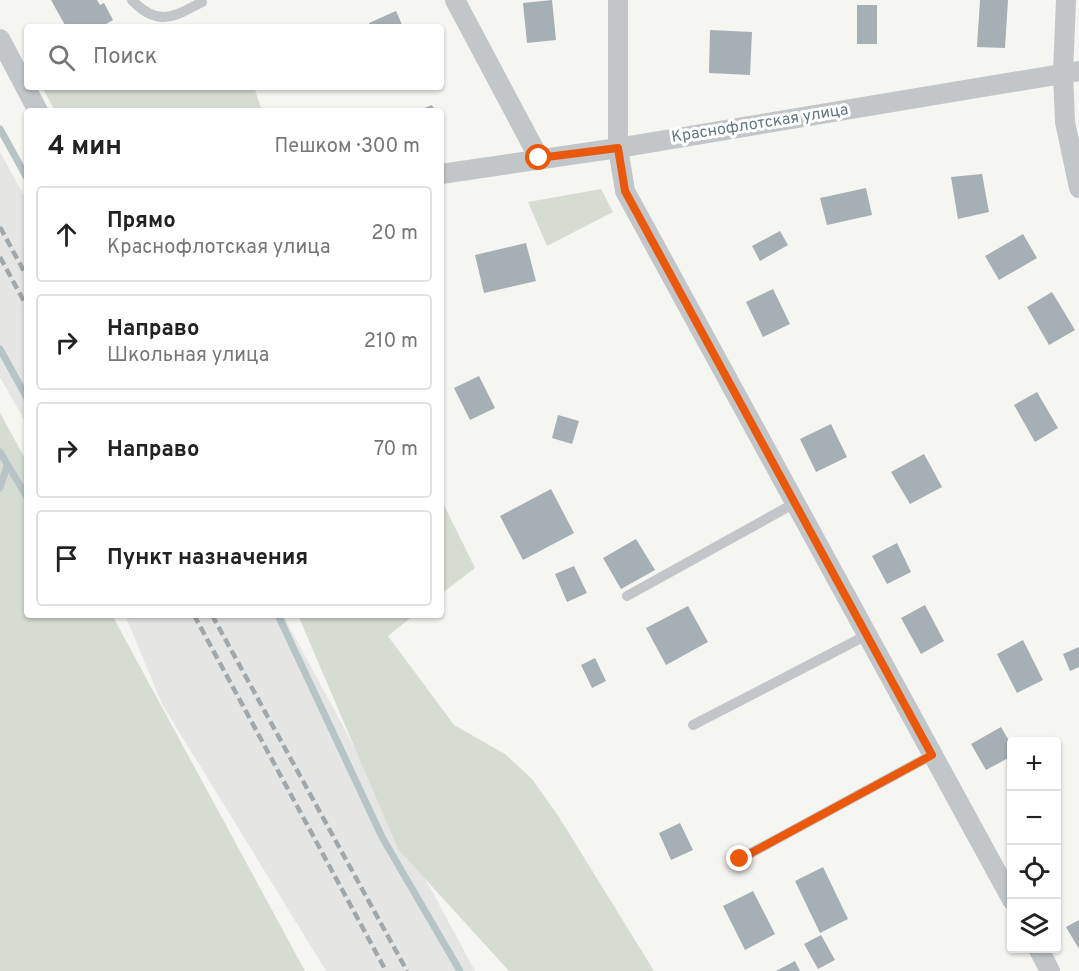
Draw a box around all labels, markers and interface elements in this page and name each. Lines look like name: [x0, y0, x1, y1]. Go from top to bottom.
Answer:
search box: [24, 24, 444, 90]
icon: search: [45, 41, 78, 74]
text: Поиск: [93, 44, 157, 71]
street label: Краснофлотская улица: [670, 100, 850, 148]
text: 4 мин: [48, 131, 122, 164]
text: Пешком · 300 m: [275, 134, 420, 160]
route start: [525, 144, 551, 170]
text: Прямо: [107, 208, 176, 235]
icon: ahead: [50, 218, 83, 251]
text: 20 m: [371, 221, 418, 247]
text: Краснофлотская улица: [107, 235, 330, 261]
text: Направо: [107, 316, 199, 343]
icon: right: [50, 326, 83, 359]
text: 210 m: [364, 329, 418, 355]
text: Школьная улица: [107, 343, 269, 369]
icon: right: [50, 434, 83, 467]
text: Направо: [107, 437, 199, 464]
text: 70 m: [374, 437, 418, 463]
icon: arrive: [50, 542, 83, 575]
text: Пункт назначения: [107, 545, 308, 572]
map controls: [1007, 737, 1061, 953]
button: +: [1007, 737, 1061, 791]
button: −: [1007, 791, 1061, 845]
route end: [726, 845, 752, 871]
button: locate: [1007, 845, 1061, 899]
button: layers: [1007, 899, 1061, 953]

